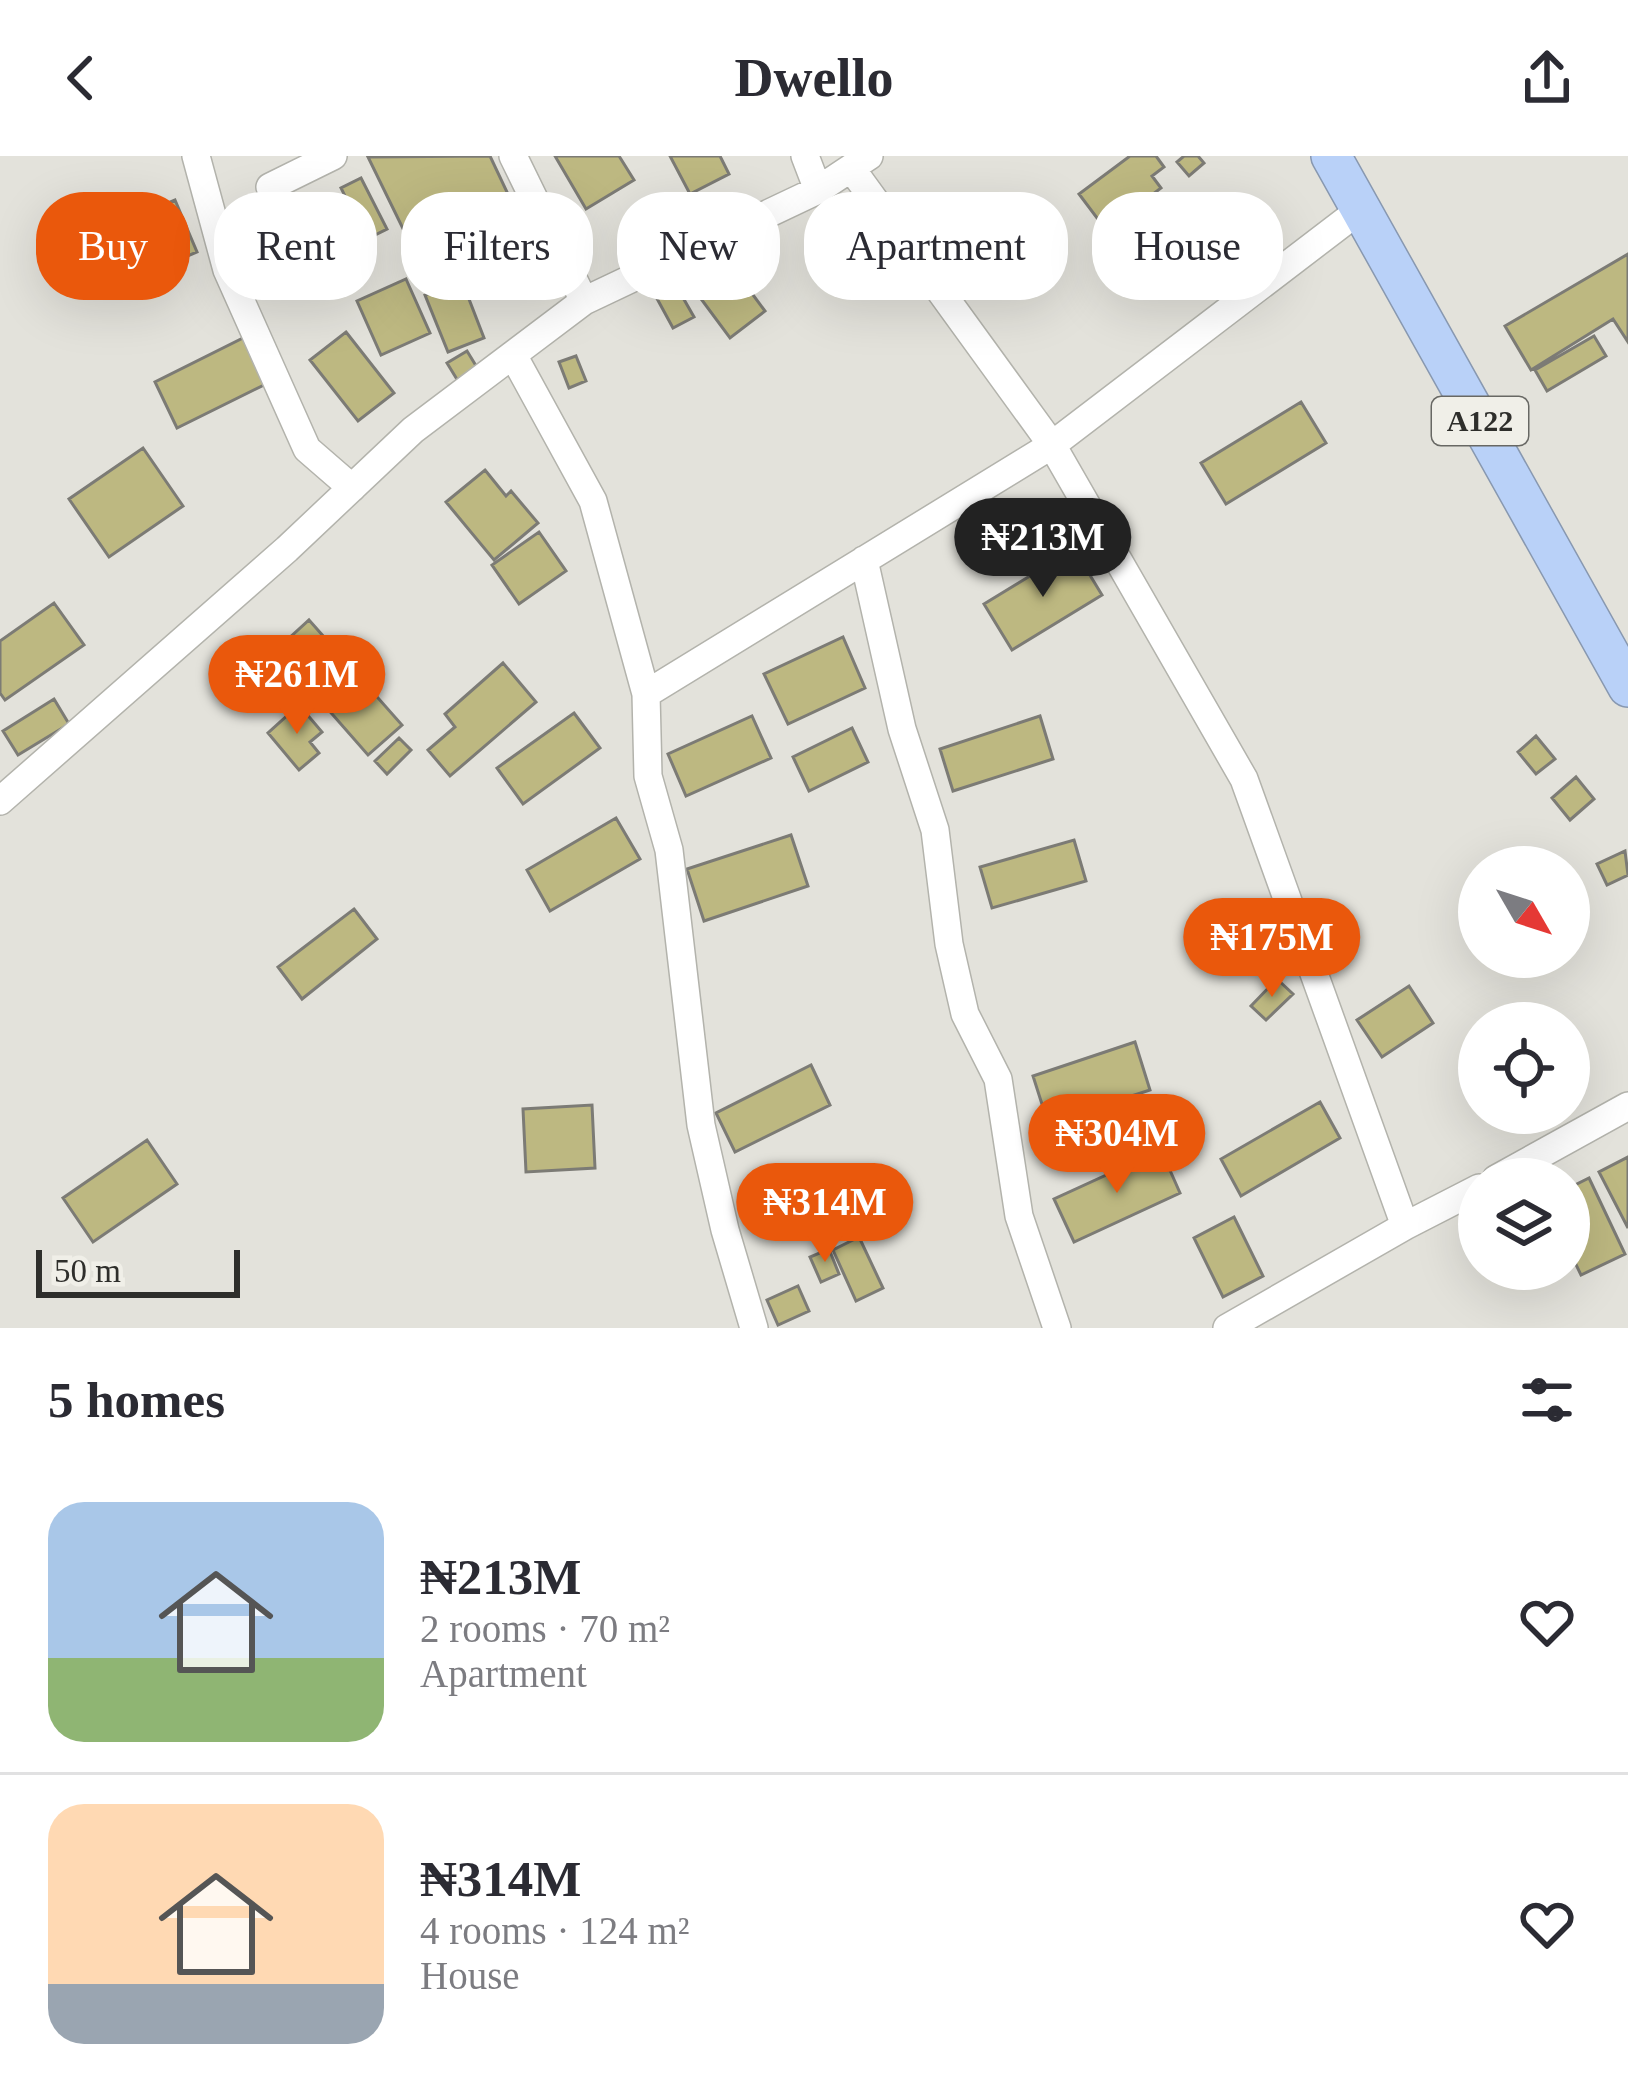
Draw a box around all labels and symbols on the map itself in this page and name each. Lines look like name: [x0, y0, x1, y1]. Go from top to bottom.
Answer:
road number: A122: [1432, 397, 1528, 445]
pin: ₦213M: [959, 498, 1127, 600]
pin: ₦261M: [213, 635, 381, 737]
north arrow: [1458, 846, 1590, 978]
pin: ₦175M: [1188, 898, 1356, 1000]
pin: ₦304M: [1033, 1094, 1201, 1196]
pin: ₦314M: [741, 1163, 909, 1265]
scale bar: [36, 1244, 240, 1297]

